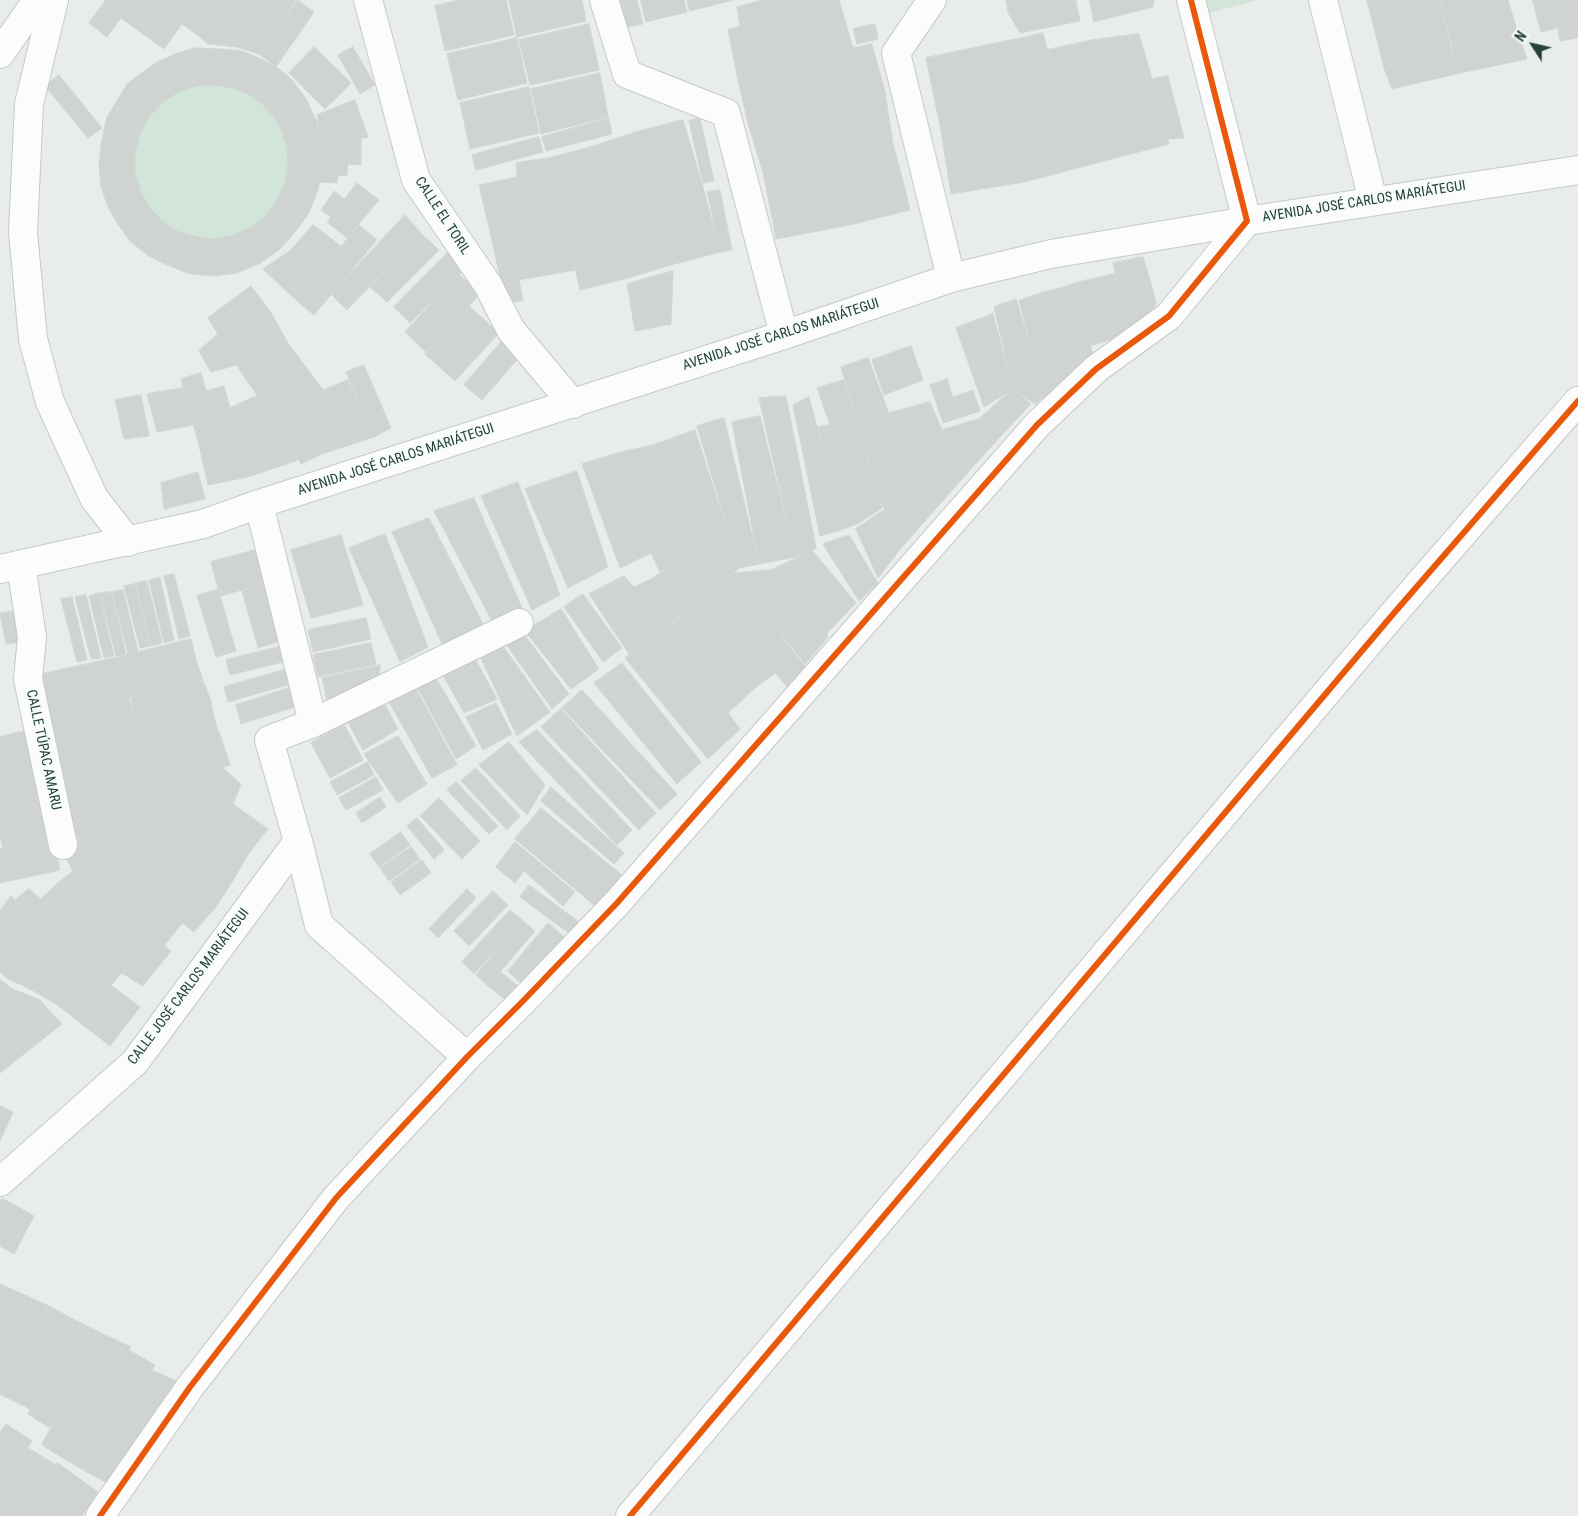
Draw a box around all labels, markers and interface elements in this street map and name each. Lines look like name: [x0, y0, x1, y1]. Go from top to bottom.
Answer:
north arrow: [1508, 20, 1558, 70]
text: N: [1512, 28, 1530, 45]
street label: CALLE EL TORIL: [411, 174, 473, 258]
street label: AVENIDA JOSÉ CARLOS MARIÁTEGUI: [1261, 178, 1467, 226]
street label: AVENIDA JOSÉ CARLOS MARIÁTEGUI: [681, 295, 881, 375]
street label: AVENIDA JOSÉ CARLOS MARIÁTEGUI: [296, 420, 496, 500]
street label: CALLE TÚPAC AMARU: [22, 688, 64, 812]
street label: CALLE JOSÉ CARLOS MARIÁTEGUI: [125, 905, 253, 1069]

